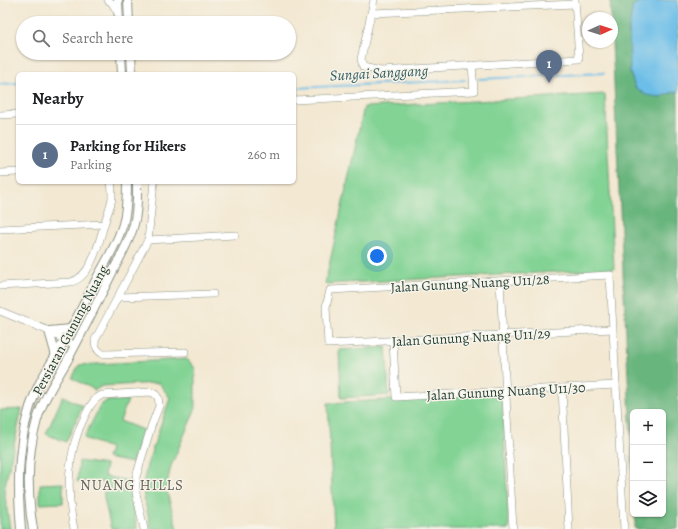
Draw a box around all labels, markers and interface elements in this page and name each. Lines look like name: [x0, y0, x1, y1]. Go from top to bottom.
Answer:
north arrow: [582, 12, 618, 48]
search box: [16, 16, 296, 60]
icon: search: [30, 27, 52, 49]
text: Search here: [62, 28, 133, 48]
pin: 1: [536, 50, 562, 83]
water label: Sungai Sanggang: [329, 60, 429, 86]
text: Nearby: [32, 87, 83, 110]
text: Parking for Hikers: [70, 136, 186, 156]
text: 1: [43, 146, 47, 163]
text: 260 m: [247, 146, 280, 163]
text: Parking: [70, 156, 112, 173]
your location: [367, 246, 387, 266]
street label: Persiaran Gunung Nuang: [28, 262, 113, 399]
street label: Jalan Gunung Nuang U11/28: [390, 270, 550, 297]
street label: Jalan Gunung Nuang U11/29: [391, 324, 551, 351]
street label: Jalan Gunung Nuang U11/30: [426, 378, 586, 405]
map controls: [630, 409, 666, 517]
button: +: [630, 409, 666, 445]
button: −: [630, 445, 666, 481]
district label: NUANG HILLS: [80, 475, 184, 495]
button: layers: [630, 481, 666, 517]

